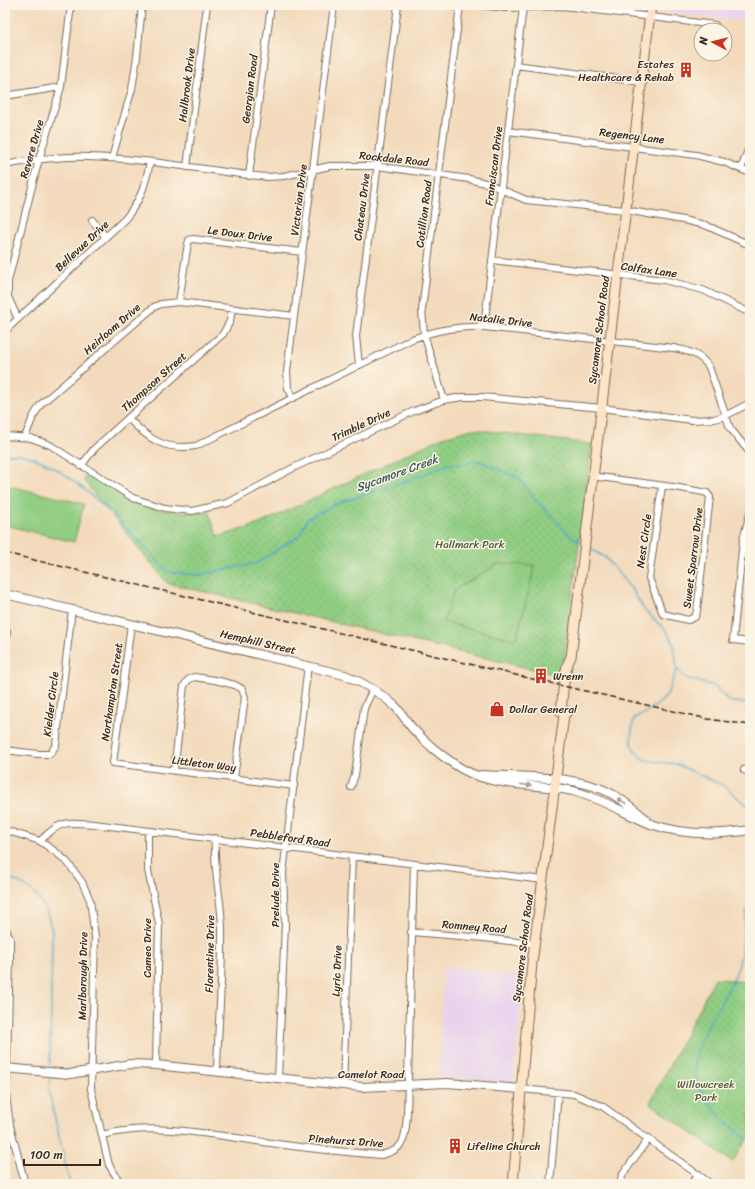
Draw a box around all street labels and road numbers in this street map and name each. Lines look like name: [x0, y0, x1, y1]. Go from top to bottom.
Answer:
street label: Hallbrook Drive: [173, 46, 201, 123]
street label: Georgian Road: [236, 52, 264, 124]
street label: Revere Drive: [15, 117, 50, 181]
street label: Regency Lane: [598, 123, 666, 149]
street label: Franciscan Drive: [480, 125, 508, 207]
street label: Rockdale Road: [358, 146, 431, 172]
street label: Victorian Drive: [285, 162, 313, 237]
street label: Chateau Drive: [348, 172, 376, 242]
street label: Cotillion Road: [410, 178, 438, 249]
street label: Bellevue Drive: [50, 215, 114, 276]
street label: Le Doux Drive: [207, 221, 274, 247]
street label: Colfax Lane: [620, 257, 679, 283]
street label: Sycamore School Road: [583, 274, 615, 385]
street label: Heirloom Drive: [79, 298, 146, 359]
street label: Natalie Drive: [469, 307, 534, 333]
street label: Thompson Street: [117, 347, 191, 417]
street label: Trimble Drive: [328, 403, 394, 447]
street label: Sweet Sparrow Drive: [677, 506, 709, 609]
street label: Nest Circle: [631, 512, 657, 569]
street label: Hemphill Street: [218, 624, 298, 660]
street label: Northampton Street: [96, 641, 128, 742]
street label: Kielder Circle: [38, 670, 64, 738]
street label: Littleton Way: [171, 751, 238, 777]
street label: Pebbleford Road: [249, 823, 332, 853]
street label: Prelude Drive: [266, 862, 285, 927]
street label: Sycamore School Road: [507, 892, 539, 1003]
street label: Florentine Drive: [200, 914, 220, 993]
street label: Romney Road: [441, 915, 508, 939]
street label: Cameo Drive: [138, 918, 157, 978]
street label: Marlborough Drive: [73, 931, 93, 1020]
street label: Lyric Drive: [327, 944, 347, 997]
street label: Camelot Road: [338, 1065, 405, 1084]
street label: Pinehurst Drive: [308, 1129, 384, 1153]

